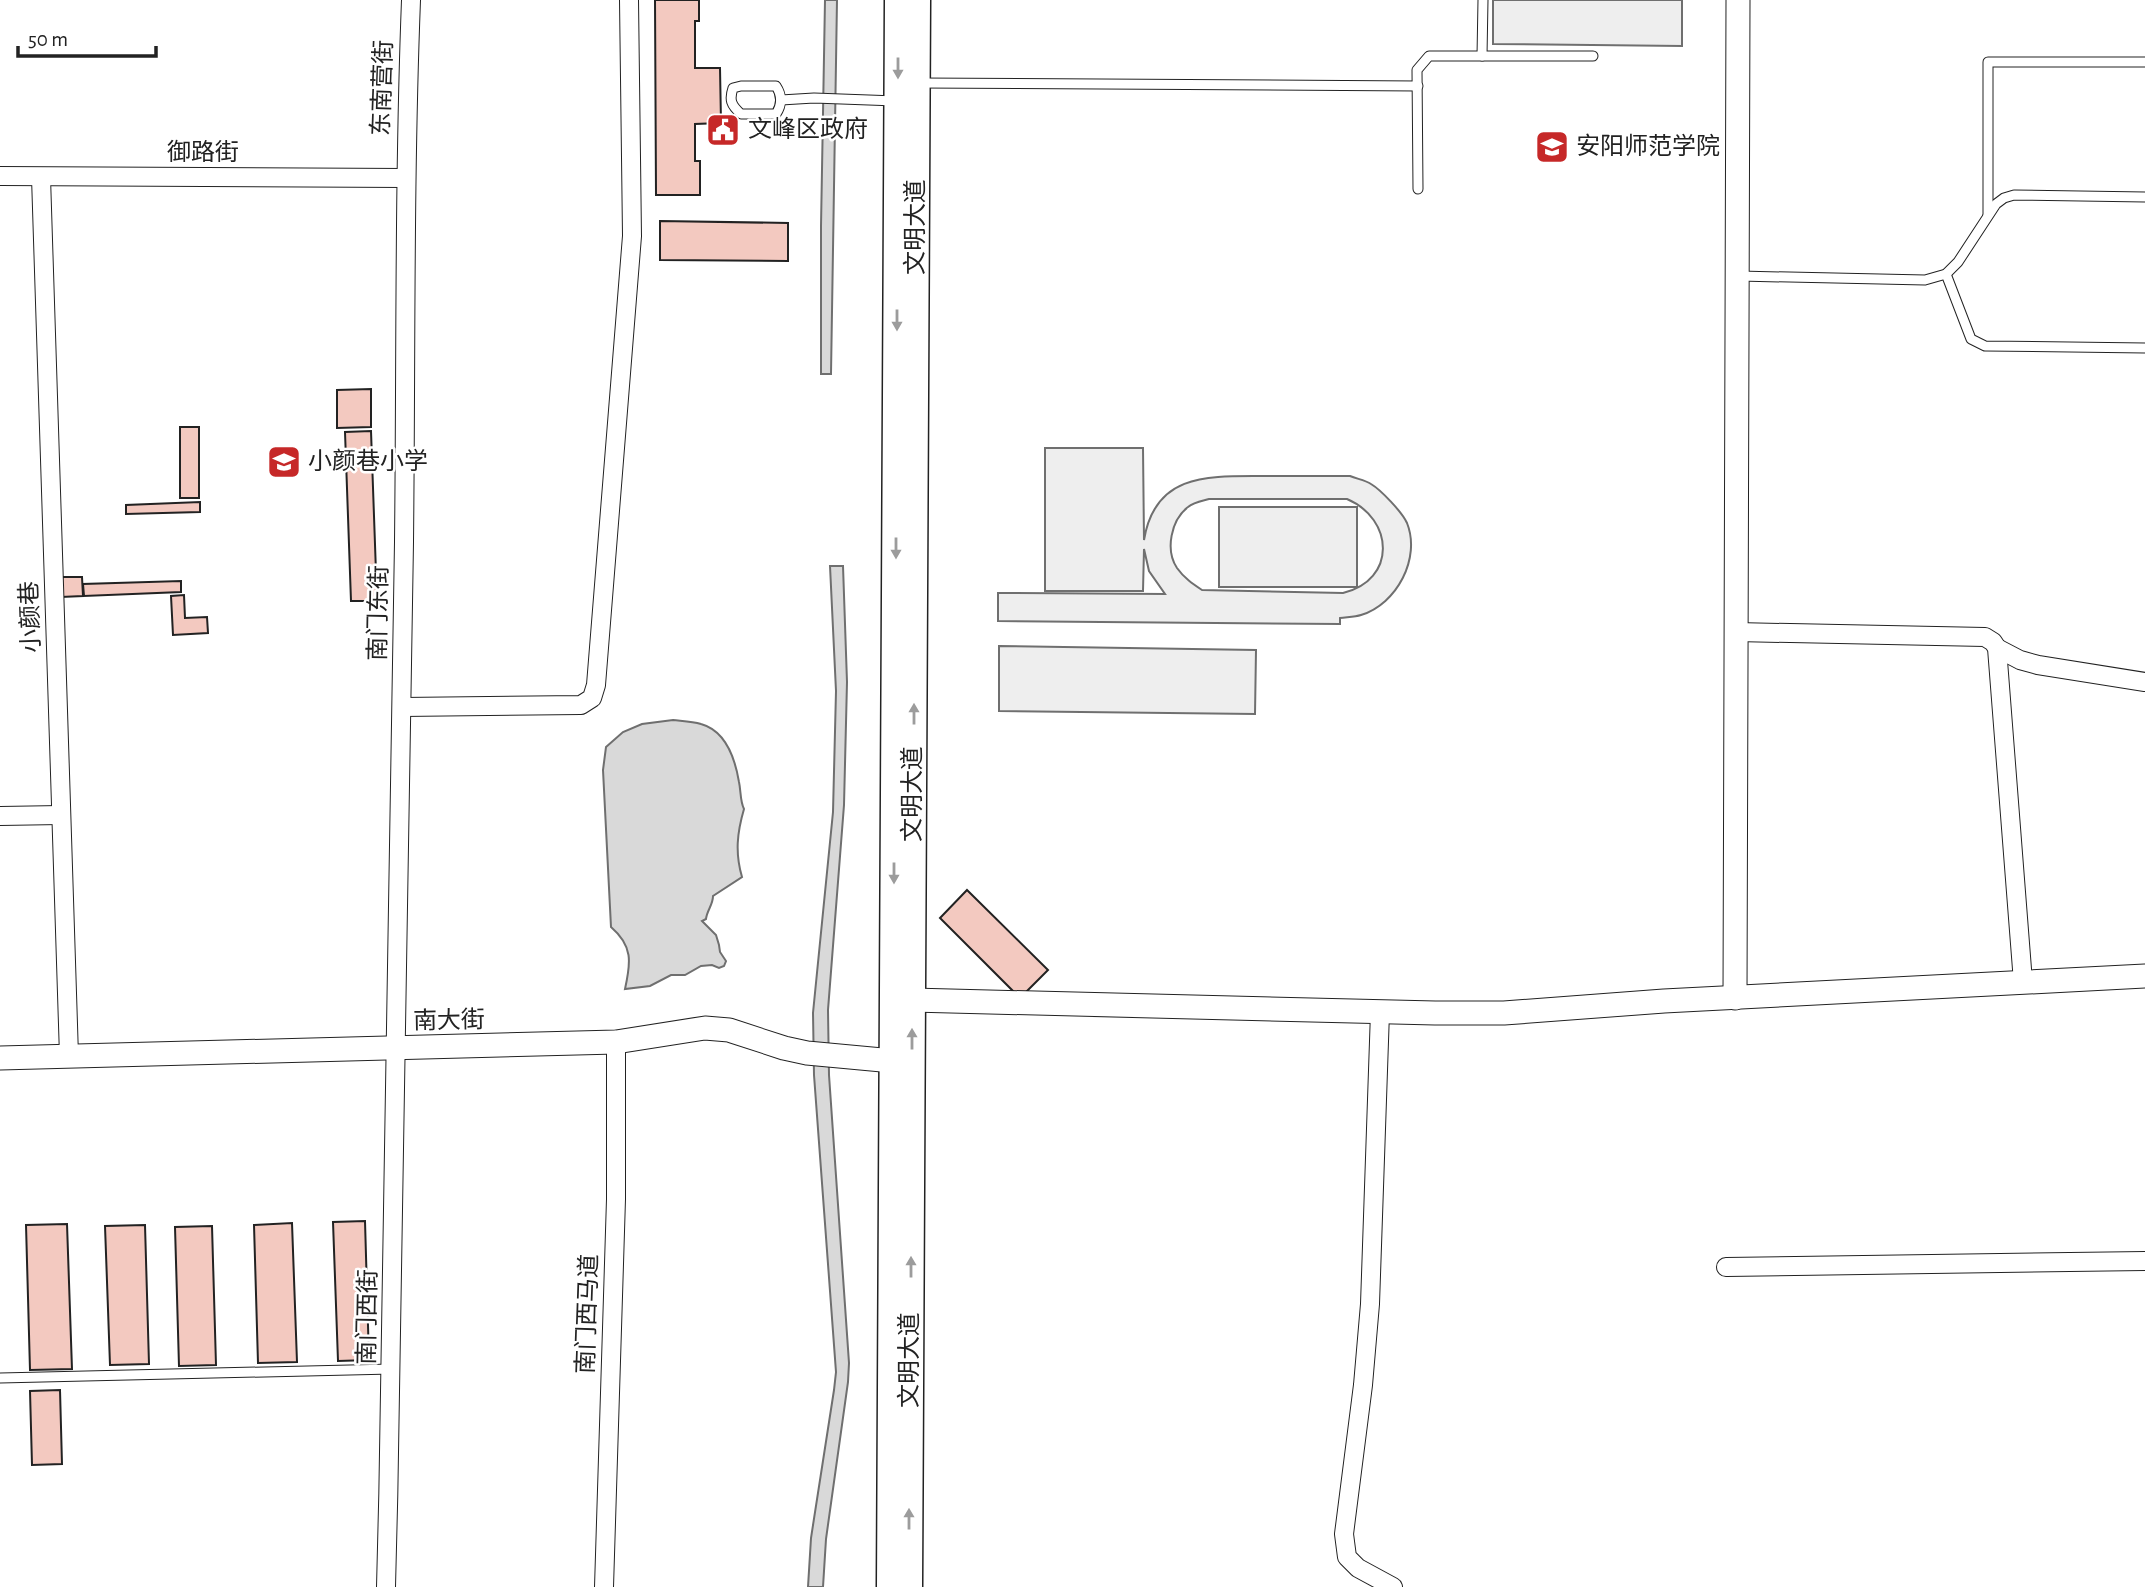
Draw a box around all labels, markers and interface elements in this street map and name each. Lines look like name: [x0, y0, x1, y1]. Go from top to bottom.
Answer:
scale bar: [18, 14, 156, 58]
text: 50 m: [28, 29, 68, 50]
street label: 东南营街: [367, 40, 397, 136]
one-way arrow: [892, 57, 904, 79]
public building icon: 文峰区政府: [704, 111, 742, 149]
place label: 文峰区政府: [748, 116, 868, 142]
school or university icon: 安阳师范学院: [1533, 128, 1571, 166]
place label: 安阳师范学院: [1576, 133, 1720, 159]
street label: 御路街: [167, 139, 239, 165]
street label: 文明大道: [902, 179, 928, 275]
one-way arrow: [891, 309, 903, 331]
school or university icon: 小颜巷小学: [265, 443, 303, 481]
place label: 小颜巷小学: [308, 448, 428, 474]
one-way arrow: [890, 537, 902, 559]
street label: 南门东街: [364, 565, 392, 661]
street label: 小颜巷: [16, 581, 44, 653]
one-way arrow: [908, 703, 920, 725]
street label: 文明大道: [899, 746, 925, 842]
one-way arrow: [888, 862, 900, 884]
street label: 南大街: [413, 1006, 485, 1034]
one-way arrow: [906, 1028, 918, 1050]
street label: 南门西马道: [572, 1254, 602, 1374]
one-way arrow: [905, 1256, 917, 1278]
street label: 南门西街: [353, 1269, 381, 1365]
street label: 文明大道: [896, 1312, 922, 1408]
one-way arrow: [903, 1508, 915, 1530]

